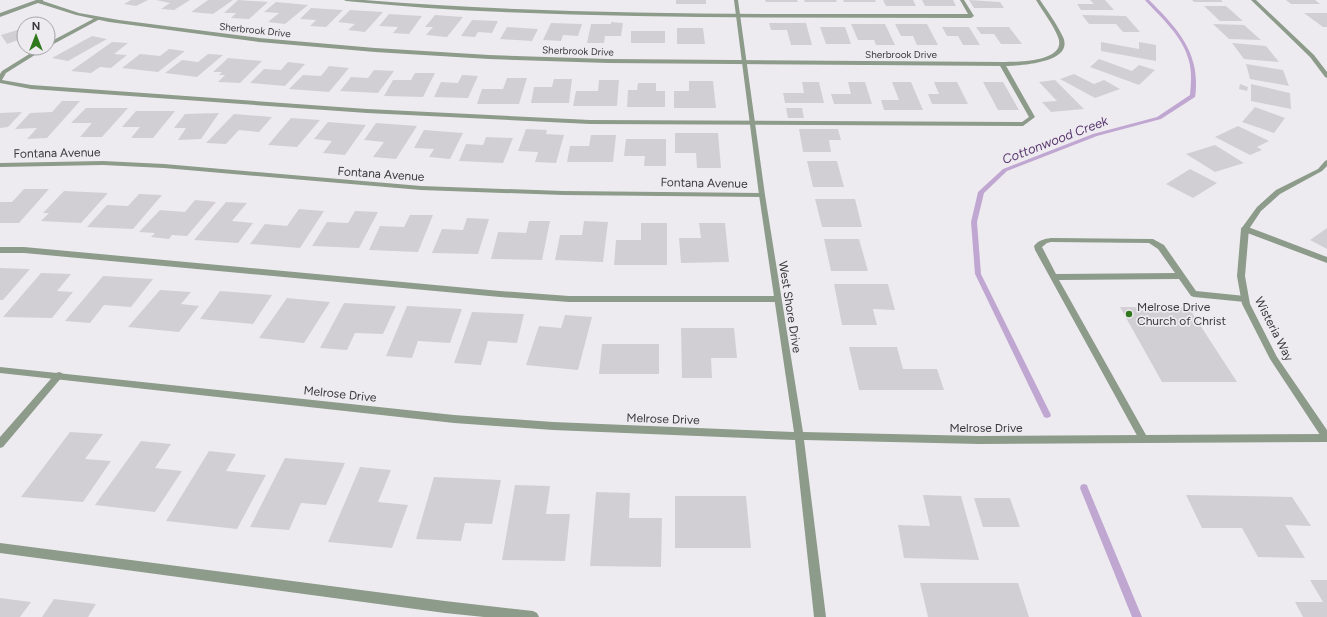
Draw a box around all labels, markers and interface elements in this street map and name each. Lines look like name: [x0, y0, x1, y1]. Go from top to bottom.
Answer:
north arrow: [16, 16, 56, 56]
text: N: [32, 20, 40, 33]
street label: Sherbrook Drive: [219, 20, 292, 40]
street label: Sherbrook Drive: [542, 43, 615, 59]
street label: Sherbrook Drive: [865, 48, 937, 61]
water label: Cottonwood Creek: [1000, 113, 1111, 167]
street label: Fontana Avenue: [13, 145, 101, 161]
street label: Fontana Avenue: [337, 164, 425, 184]
street label: Fontana Avenue: [660, 175, 748, 191]
street label: West Shore Drive: [776, 260, 804, 354]
street label: Wisteria Way: [1252, 295, 1296, 364]
place label: Melrose Drive Church of Christ: [1137, 300, 1226, 328]
marker: Melrose Drive Church of Christ: [1124, 309, 1134, 319]
street label: Melrose Drive: [303, 383, 378, 405]
street label: Melrose Drive: [626, 411, 700, 427]
street label: Melrose Drive: [949, 421, 1023, 435]

